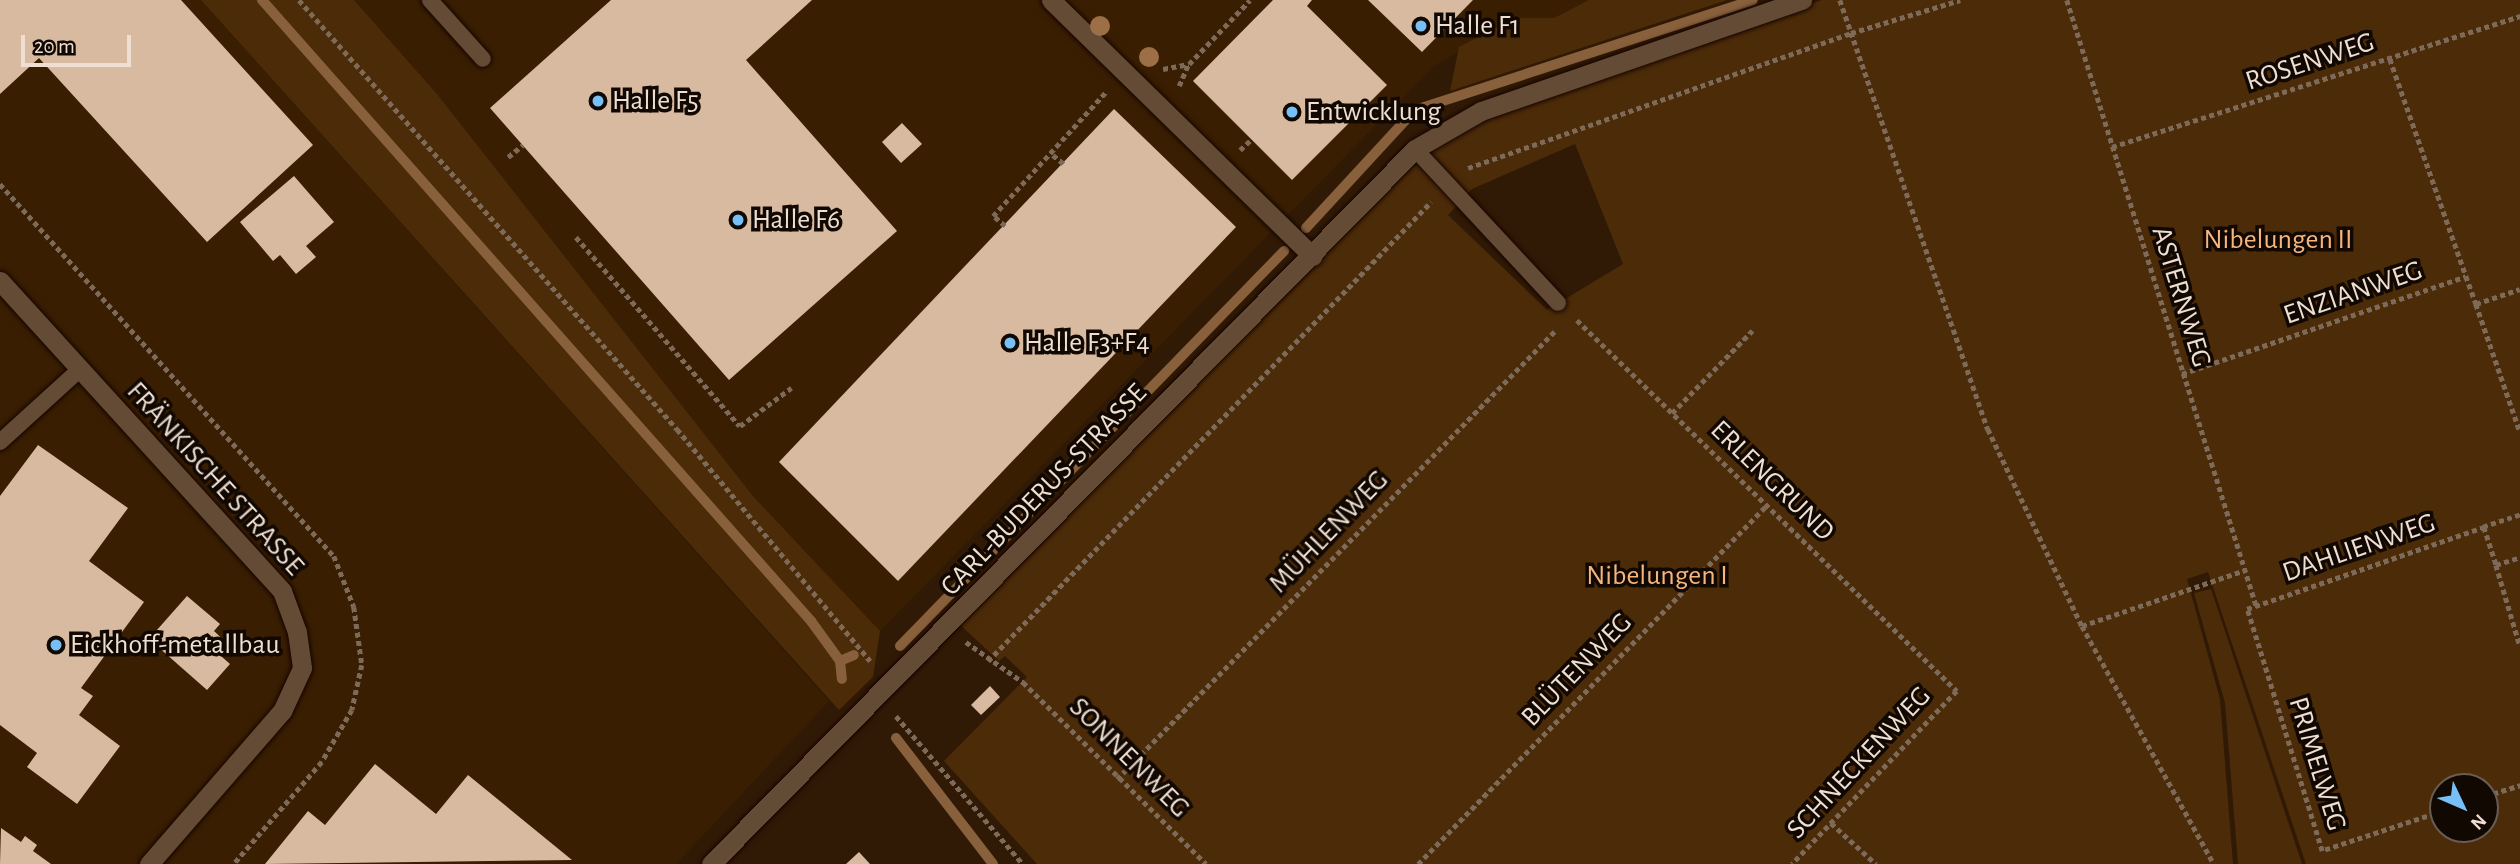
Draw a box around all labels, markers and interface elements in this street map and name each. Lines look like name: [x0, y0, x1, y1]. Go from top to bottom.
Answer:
place label: Halle F1: [1435, 9, 1520, 43]
marker: Halle F1: [1413, 18, 1429, 34]
scale bar: [24, 21, 135, 65]
street label: ROSENWEG: [2241, 25, 2379, 99]
text: 20 m: [34, 36, 75, 57]
place label: Halle F5: [612, 84, 699, 118]
marker: Halle F5: [590, 93, 606, 109]
place label: Entwicklung: [1306, 95, 1441, 129]
marker: Entwicklung: [1284, 104, 1300, 120]
place label: Halle F6: [752, 203, 840, 237]
marker: Halle F6: [730, 212, 746, 228]
street label: ASTERNWEG: [2144, 223, 2218, 371]
park label: Nibelungen II: [2203, 223, 2353, 257]
street label: ENZIANWEG: [2279, 254, 2427, 332]
place label: Halle F3+F4: [1024, 326, 1150, 360]
marker: Halle F3+F4: [1002, 335, 1018, 351]
street label: FRÄNKISCHE STRASSE: [119, 375, 311, 583]
street label: CARL-BUDERUS-STRASSE: [934, 377, 1154, 603]
street label: ERLENGRUND: [1703, 414, 1841, 548]
street label: MÜHLENWEG: [1262, 464, 1396, 600]
street label: DAHLIENWEG: [2278, 506, 2440, 590]
park label: Nibelungen I: [1586, 559, 1728, 593]
street label: BLÜTENWEG: [1515, 606, 1639, 734]
place label: Eickhoff-metallbau: [70, 628, 280, 662]
marker: Eickhoff-metallbau: [48, 637, 64, 653]
street label: SCHNECKENWEG: [1780, 680, 1938, 846]
street label: SONNENWEG: [1062, 691, 1196, 825]
street label: PRIMELWEG: [2281, 693, 2353, 835]
north arrow: [2429, 773, 2499, 843]
text: N: [2467, 810, 2489, 833]

